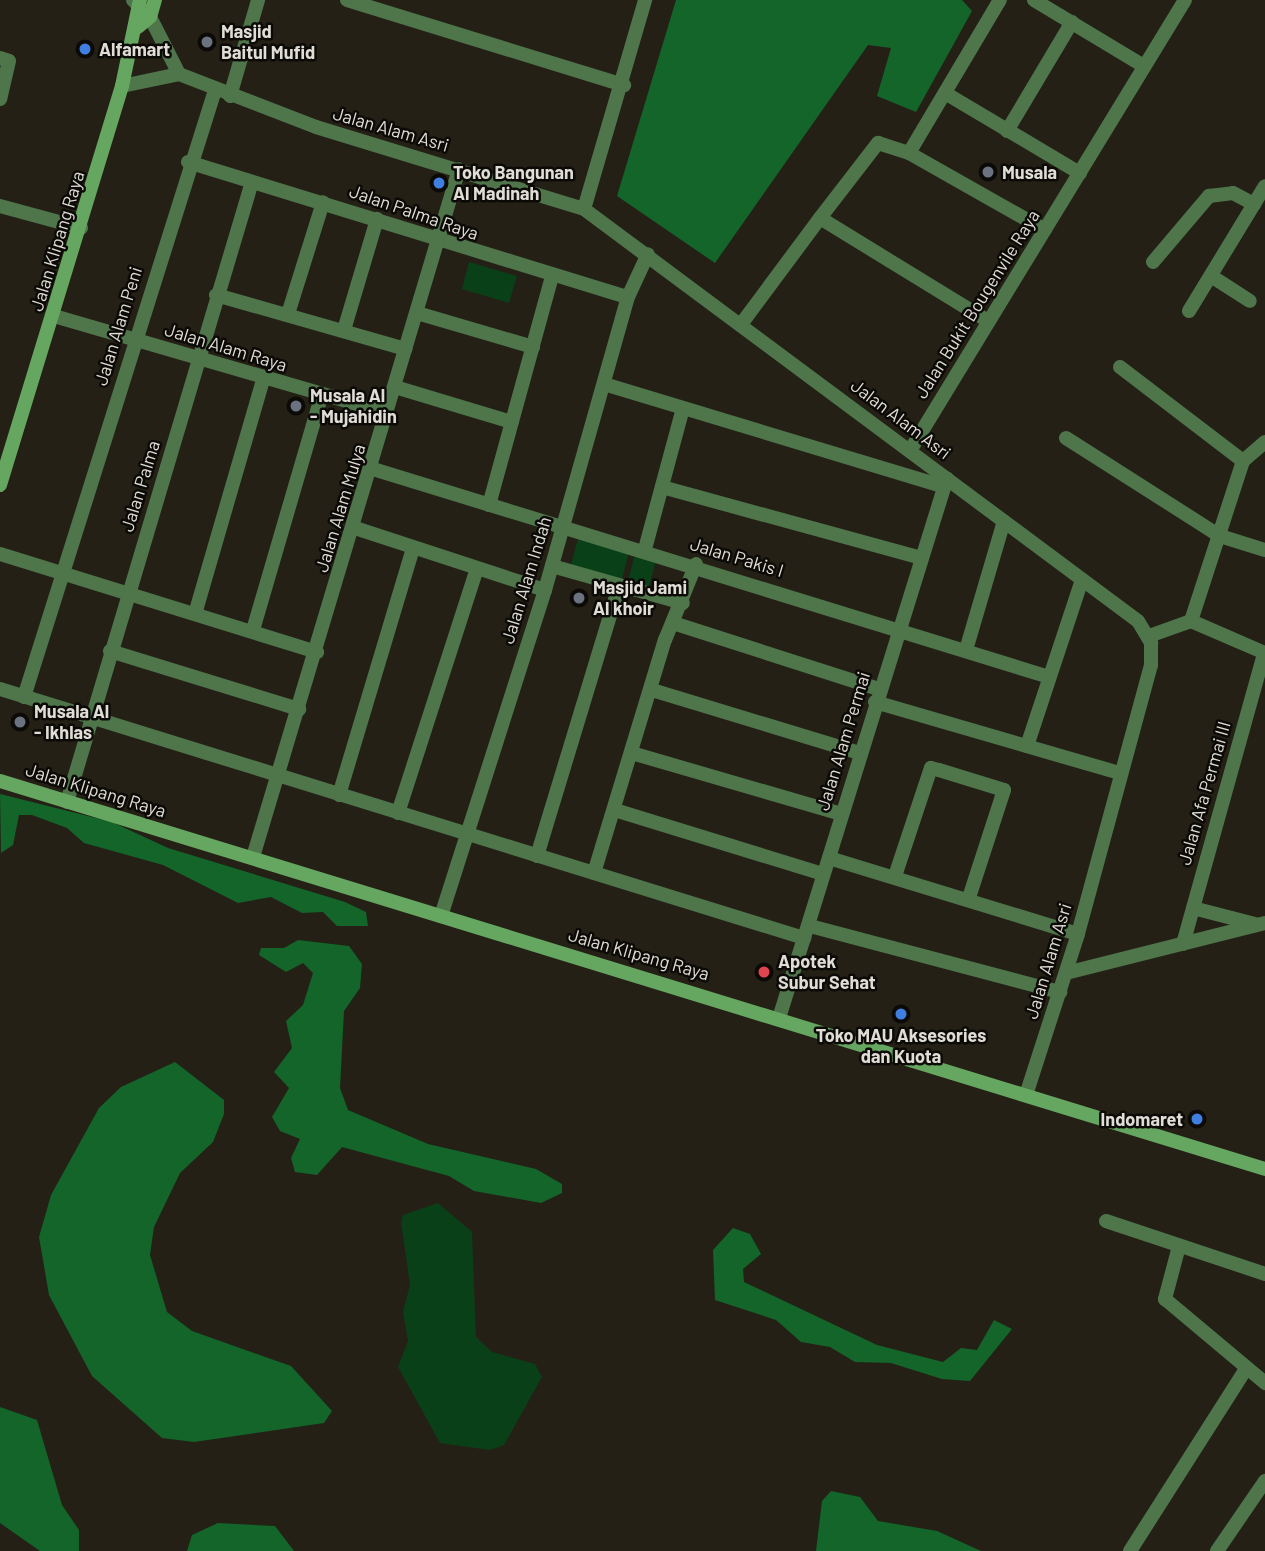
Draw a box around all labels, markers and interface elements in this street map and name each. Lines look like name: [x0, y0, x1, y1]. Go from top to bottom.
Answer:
place label: Masjid Baitul Mufid: [221, 21, 315, 64]
marker: Masjid Baitul Mufid: [199, 34, 215, 50]
place label: Alfamart: [99, 38, 170, 60]
marker: Alfamart: [77, 41, 93, 57]
street label: Jalan Alam Asri: [330, 102, 452, 156]
place label: Musala: [1002, 161, 1057, 183]
place label: Toko Bangunan Al Madinah: [453, 162, 574, 204]
marker: Musala: [980, 164, 996, 180]
street label: Jalan Klipang Raya: [25, 168, 89, 314]
marker: Toko Bangunan Al Madinah: [431, 175, 447, 191]
street label: Jalan Palma Raya: [347, 180, 481, 244]
street label: Jalan Bukit Bougenvile Raya: [910, 206, 1044, 402]
street label: Jalan Alam Peni: [90, 264, 146, 388]
street label: Jalan Alam Raya: [162, 318, 290, 376]
street label: Jalan Alam Asri: [847, 374, 955, 464]
place label: Musala Al - Mujahidin: [310, 385, 397, 428]
marker: Musala Al - Mujahidin: [288, 398, 304, 414]
street label: Jalan Palma: [116, 438, 164, 534]
street label: Jalan Alam Mulya: [310, 441, 370, 575]
street label: Jalan Alam Indah: [496, 514, 556, 646]
street label: Jalan Pakis I: [688, 533, 786, 581]
place label: Masjid Jami Al khoir: [593, 577, 687, 620]
marker: Masjid Jami Al khoir: [571, 590, 587, 606]
street label: Jalan Alam Permai: [812, 669, 874, 813]
place label: Musala Al - Ikhlas: [34, 701, 109, 744]
marker: Musala Al - Ikhlas: [12, 714, 28, 730]
street label: Jalan Afa Permai III: [1173, 719, 1235, 867]
street label: Jalan Klipang Raya: [23, 758, 169, 822]
street label: Jalan Alam Asri: [1020, 901, 1076, 1021]
street label: Jalan Klipang Raya: [566, 924, 712, 984]
place label: Apotek Subur Sehat: [778, 951, 876, 993]
marker: Apotek Subur Sehat: [756, 964, 772, 980]
marker: Toko MAU Aksesories dan Kuota: [893, 1006, 909, 1022]
place label: Toko MAU Aksesories dan Kuota: [816, 1025, 986, 1068]
place label: Indomaret: [1101, 1108, 1183, 1130]
marker: Indomaret: [1189, 1111, 1205, 1127]

